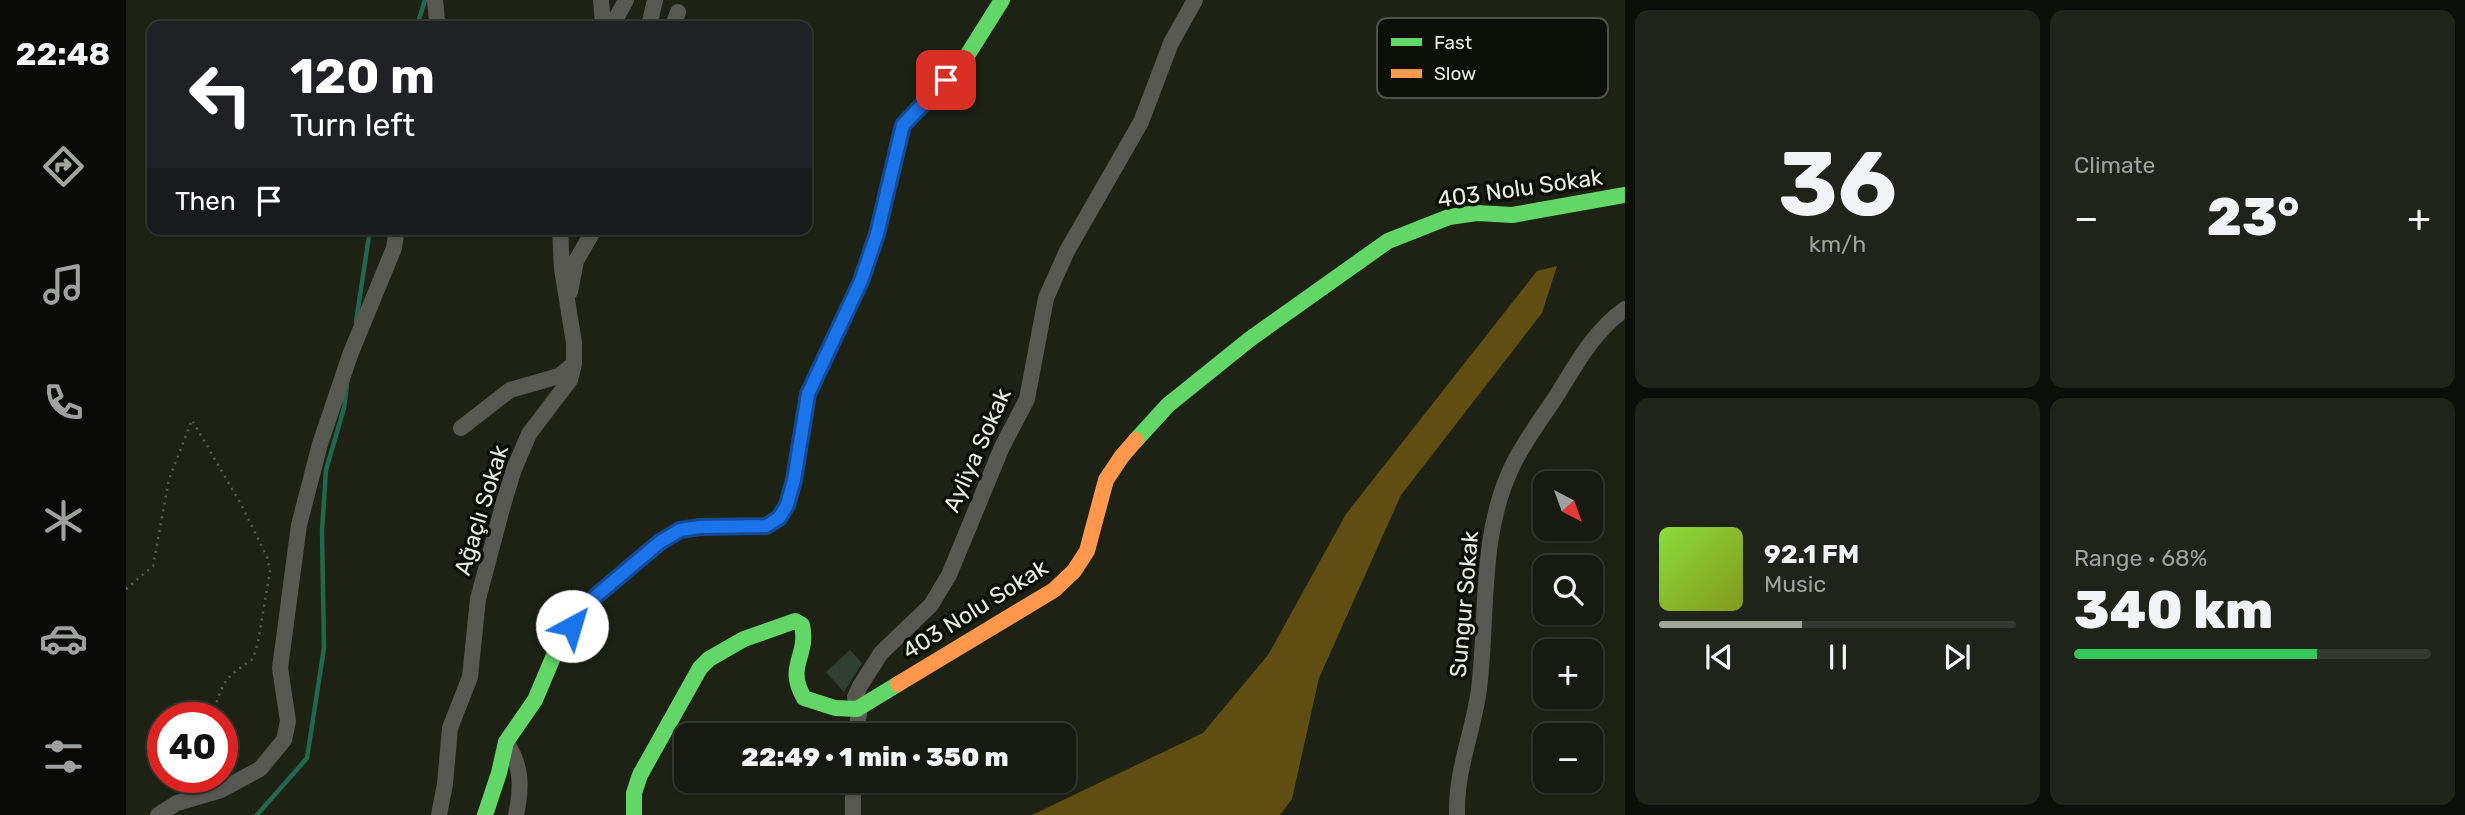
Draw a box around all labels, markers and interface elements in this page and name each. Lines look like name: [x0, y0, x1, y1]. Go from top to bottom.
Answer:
legend: [1377, 18, 1608, 98]
text: Fast: [1434, 31, 1473, 54]
text: 22:48: [16, 35, 110, 73]
text: 120 m: [290, 47, 435, 105]
icon: left: [175, 49, 266, 140]
pin: [916, 50, 976, 110]
icon: arrive: [927, 61, 965, 99]
text: Slow: [1434, 62, 1476, 85]
text: Turn left: [290, 106, 415, 144]
text: 36: [1778, 130, 1897, 238]
icon: directions: [39, 142, 88, 191]
text: Climate: [2074, 151, 2155, 179]
street label: 403 Nolu Sokak: [1436, 163, 1604, 213]
icon: arrive: [250, 182, 288, 220]
text: Then: [175, 186, 236, 217]
text: 23°: [2207, 186, 2299, 248]
text: −: [2074, 195, 2099, 241]
text: +: [2407, 195, 2431, 241]
text: km/h: [1809, 230, 1866, 258]
icon: music: [39, 260, 88, 309]
icon: phone: [39, 378, 88, 427]
street label: Ayliya Sokak: [937, 384, 1017, 516]
street label: Ağaçlı Sokak: [448, 441, 514, 579]
north arrow: [1533, 471, 1603, 541]
map controls: [1533, 471, 1603, 793]
icon: climate: [39, 496, 88, 545]
street label: Sungur Sokak: [1444, 529, 1484, 679]
text: 92.1 FM: [1764, 539, 1859, 570]
text: Range · 68%: [2074, 544, 2207, 572]
street label: 403 Nolu Sokak: [897, 553, 1053, 665]
button: search: [1533, 555, 1603, 625]
text: Music: [1764, 570, 1826, 598]
text: 340 km: [2074, 579, 2273, 641]
position arrow: [535, 589, 609, 663]
icon: car: [39, 614, 88, 663]
icon: previous: [1700, 638, 1738, 676]
icon: pause: [1819, 638, 1857, 676]
icon: next: [1938, 638, 1976, 676]
button: +: [1533, 639, 1603, 709]
speed limit sign: 40: [147, 702, 238, 793]
button: −: [1533, 723, 1603, 793]
icon: filters: [39, 732, 88, 781]
text: 22:49 · 1 min · 350 m: [741, 742, 1009, 773]

